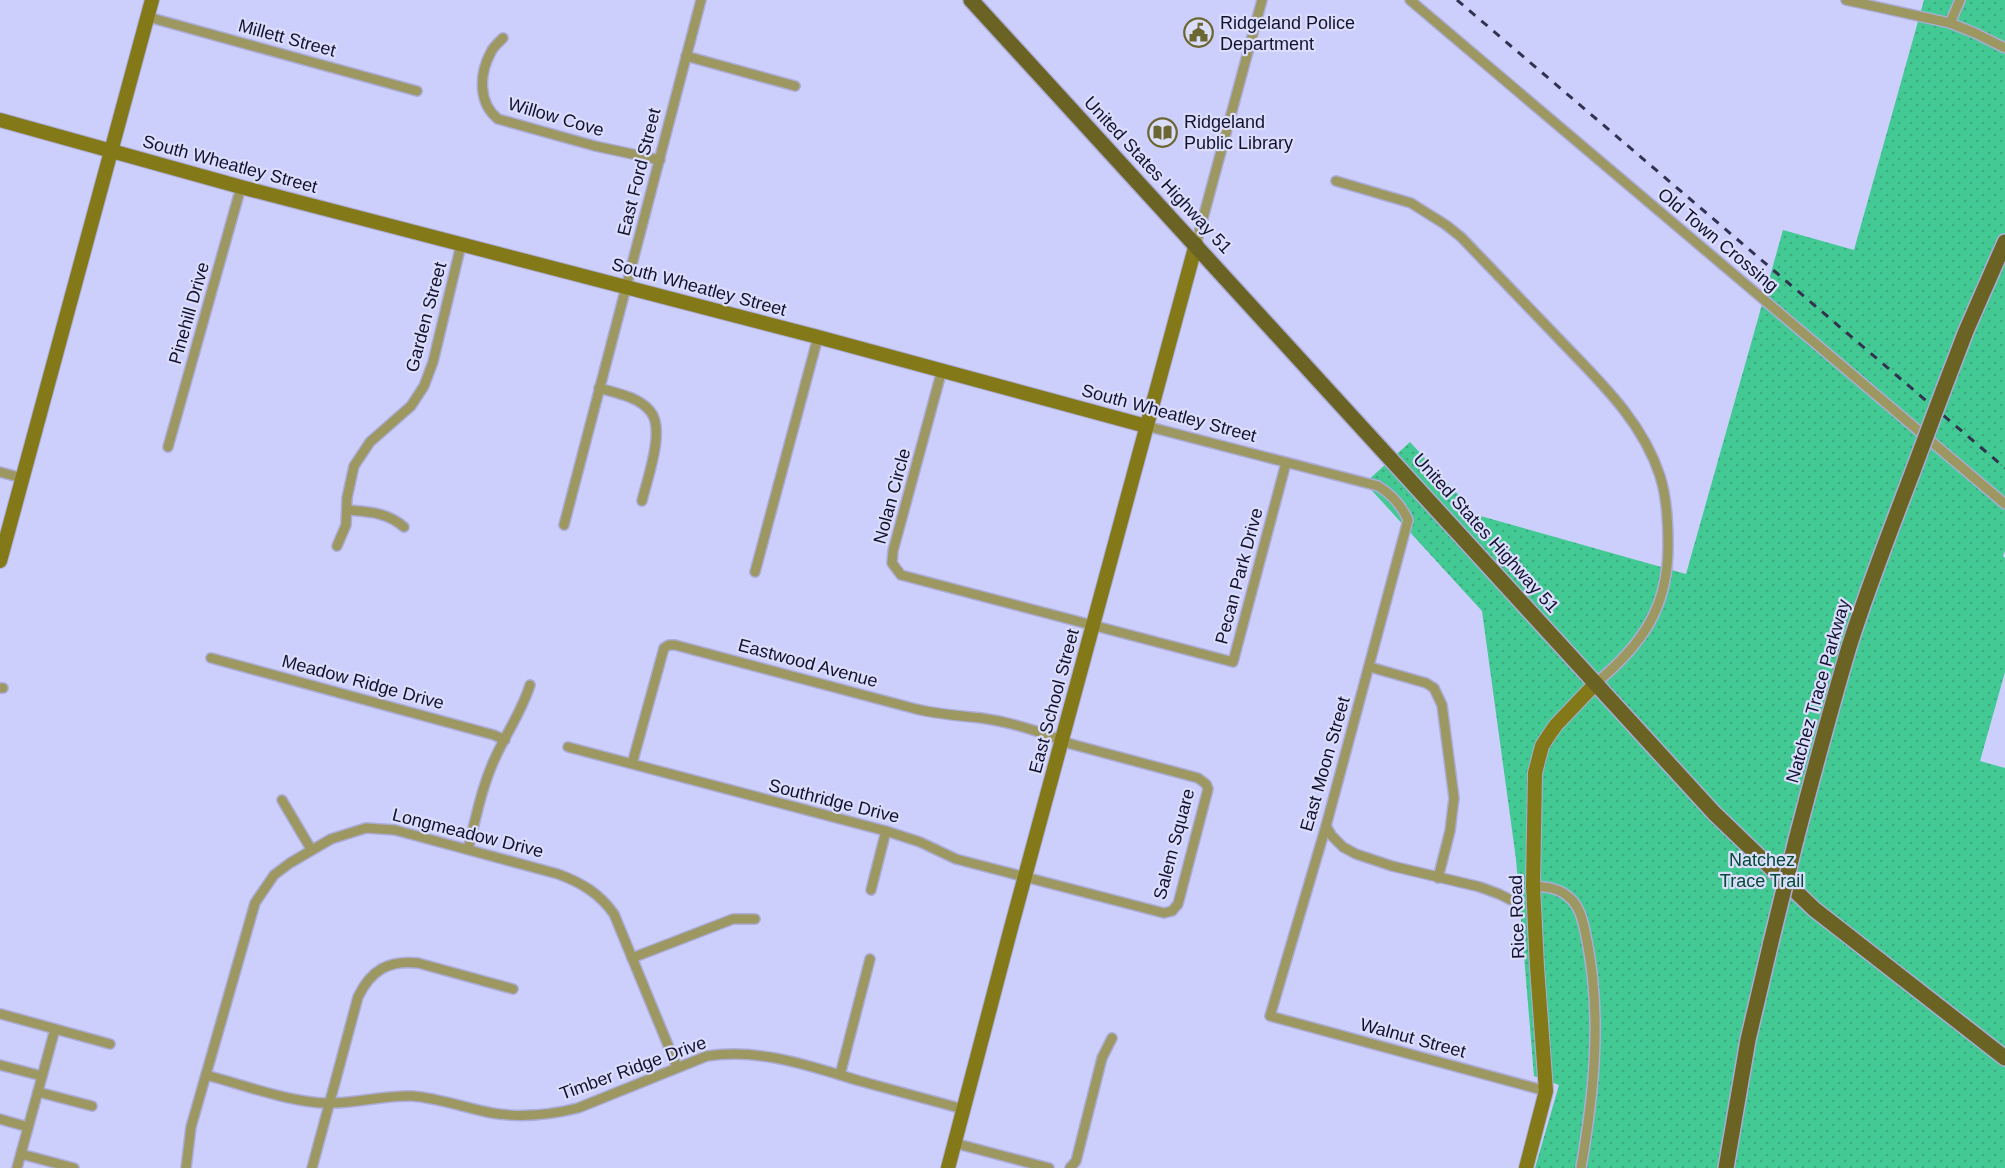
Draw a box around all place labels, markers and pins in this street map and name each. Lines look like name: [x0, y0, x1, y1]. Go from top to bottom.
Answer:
place label: Ridgeland Police Department: [1220, 13, 1355, 54]
public building icon: Ridgeland Police Department: [1183, 17, 1215, 49]
place label: Ridgeland Public Library: [1184, 112, 1293, 153]
library icon: Ridgeland Public Library: [1147, 116, 1179, 148]

